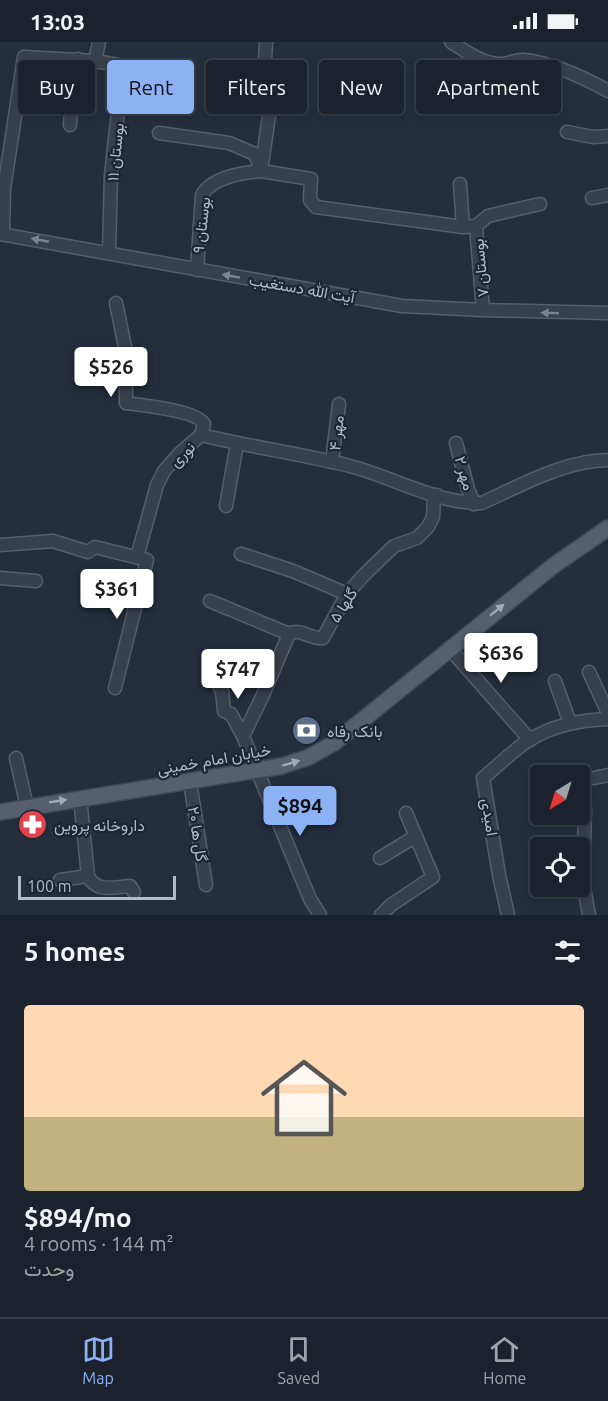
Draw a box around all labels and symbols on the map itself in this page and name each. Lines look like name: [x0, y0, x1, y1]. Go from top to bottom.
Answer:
street label: بوستان ۱۱: [103, 122, 129, 182]
street label: بوستان ۹: [189, 196, 215, 255]
one-way arrow: [30, 235, 49, 244]
street label: بوستان ۷: [468, 238, 494, 298]
street label: آیت الله دستغیب: [248, 270, 357, 307]
one-way arrow: [222, 271, 241, 280]
one-way arrow: [540, 308, 559, 317]
pin: $526: [75, 347, 147, 398]
street label: مهر ۴: [325, 414, 349, 452]
street label: نوری: [166, 438, 200, 472]
street label: مهر ۲: [450, 454, 478, 493]
pin: $361: [81, 569, 153, 620]
street label: گلها ۵: [325, 584, 362, 627]
one-way arrow: [489, 603, 505, 616]
pin: $636: [465, 633, 537, 684]
pin: $747: [202, 649, 274, 700]
bank icon: بانک رفاه: [290, 715, 322, 747]
place label: بانک رفاه: [327, 722, 383, 742]
street label: خیابان امام خمینی: [156, 740, 273, 780]
one-way arrow: [282, 758, 300, 767]
north arrow: [530, 765, 590, 825]
pin: $894: [264, 786, 336, 837]
one-way arrow: [48, 797, 67, 806]
street label: امیدی: [476, 797, 502, 837]
street label: گل ها ۲۰: [183, 805, 211, 863]
pharmacy icon: داروخانه پروین: [17, 809, 49, 841]
place label: داروخانه پروین: [54, 816, 145, 837]
scale bar: [18, 873, 176, 900]

